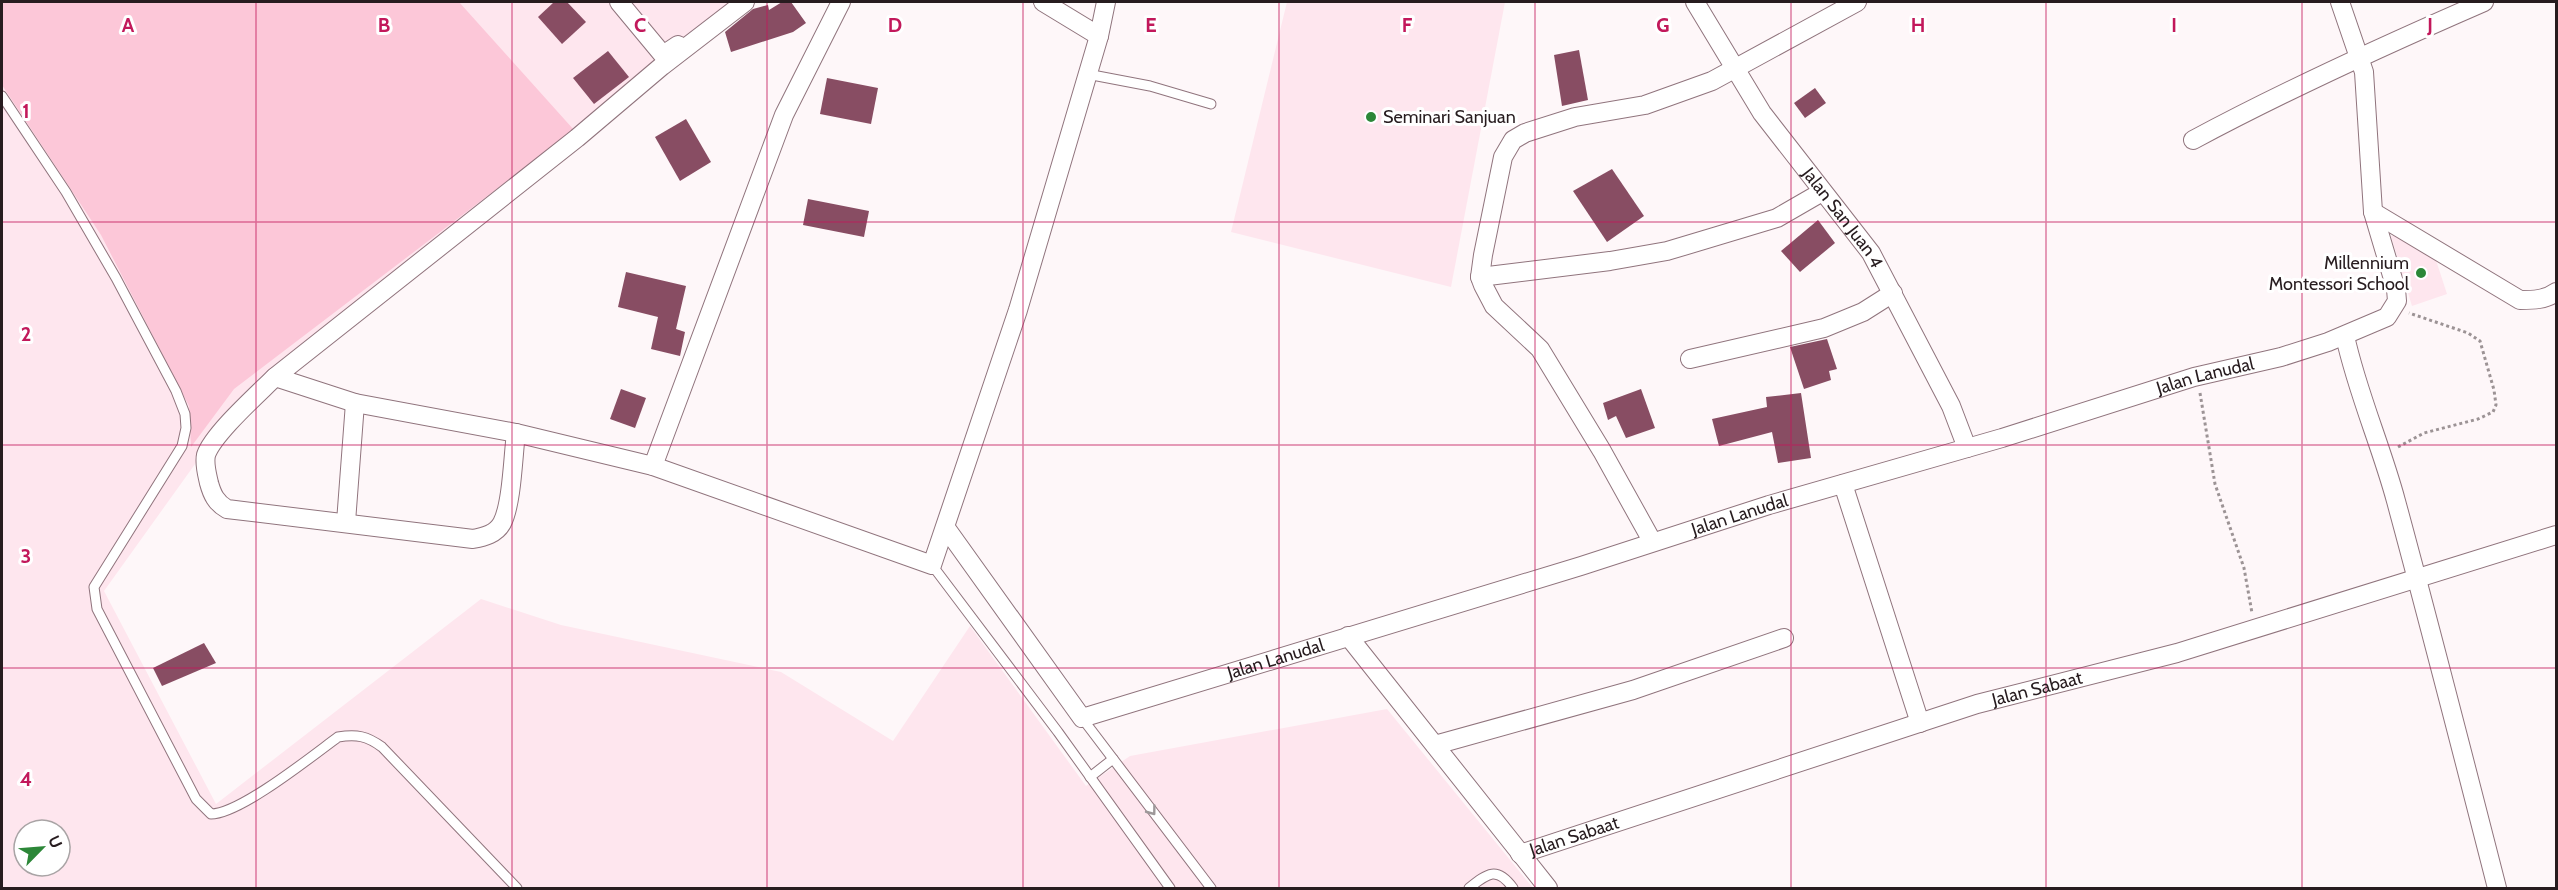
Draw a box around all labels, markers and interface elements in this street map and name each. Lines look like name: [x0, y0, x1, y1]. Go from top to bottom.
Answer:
text: A: [122, 13, 135, 37]
text: B: [378, 13, 390, 37]
text: C: [634, 13, 646, 37]
text: D: [888, 13, 902, 37]
text: E: [1145, 13, 1157, 37]
text: F: [1402, 13, 1413, 37]
text: G: [1656, 13, 1670, 37]
text: H: [1911, 13, 1925, 37]
text: I: [2171, 13, 2177, 37]
text: J: [2426, 13, 2433, 37]
text: 1: [22, 99, 30, 123]
place label: Seminari Sanjuan: [1383, 106, 1516, 128]
marker: Seminari Sanjuan: [1364, 110, 1378, 124]
street label: Jalan San Juan 4: [1797, 162, 1888, 271]
place label: Millennium Montessori School: [2269, 252, 2410, 295]
marker: Millennium Montessori School: [2414, 266, 2428, 280]
text: 2: [21, 322, 31, 346]
street label: Jalan Lanudal: [2153, 352, 2257, 400]
street label: Jalan Lanudal: [1688, 489, 1791, 541]
text: 3: [21, 544, 31, 568]
street label: Jalan Lanudal: [1224, 634, 1327, 684]
street label: Jalan Sabaat: [1989, 667, 2085, 711]
text: 4: [20, 767, 32, 791]
one-way arrow: [1145, 804, 1156, 815]
street label: Jalan Sabaat: [1526, 811, 1621, 861]
north arrow: [12, 818, 72, 878]
text: U: [44, 833, 66, 851]

